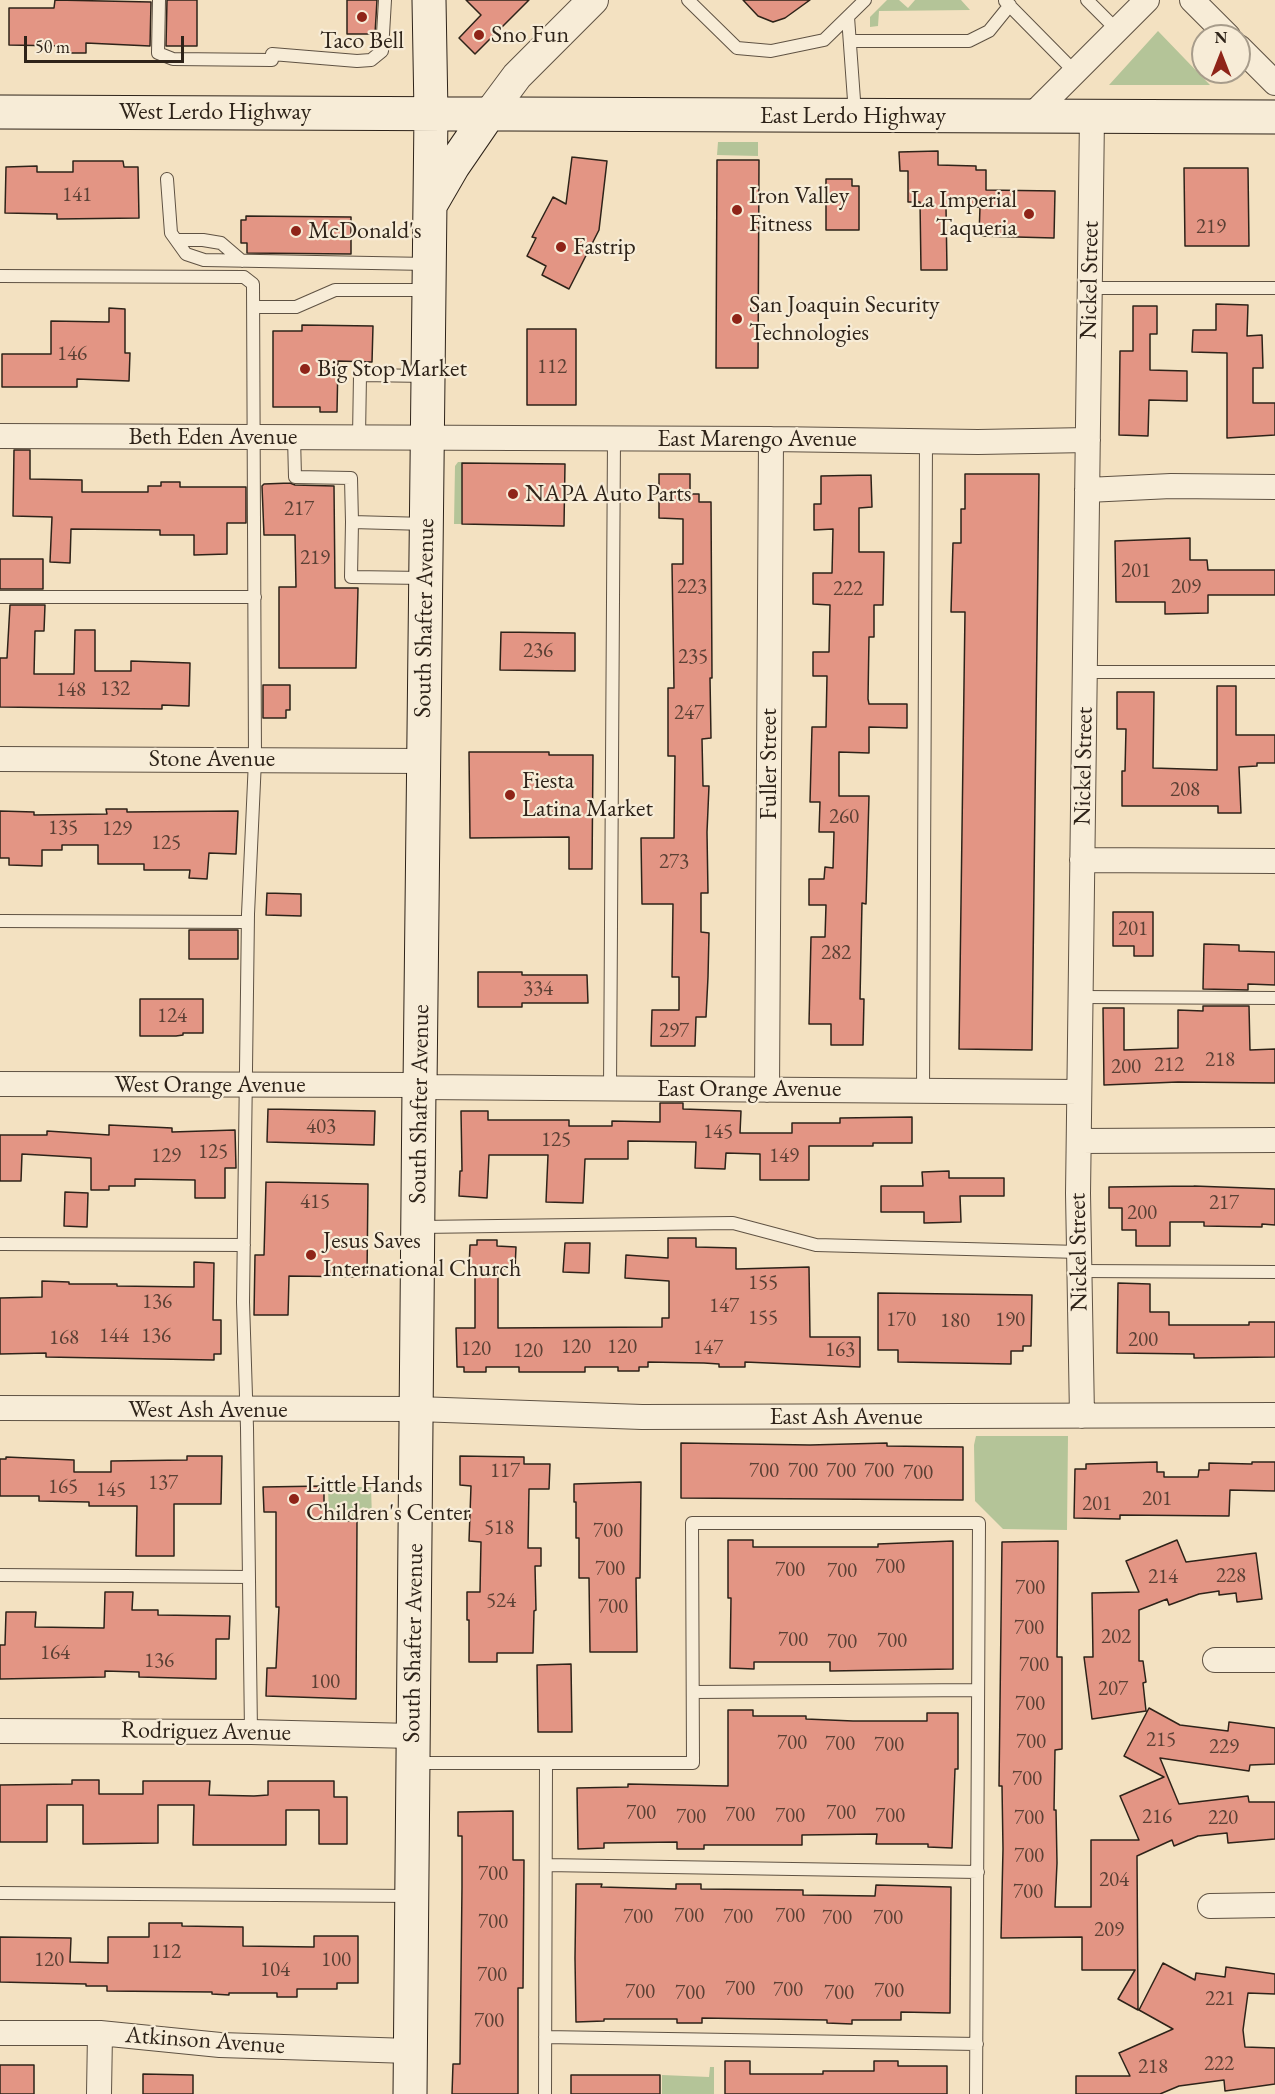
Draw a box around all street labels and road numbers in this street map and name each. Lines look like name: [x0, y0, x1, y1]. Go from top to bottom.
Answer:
street label: West Lerdo Highway: [119, 98, 311, 126]
street label: East Lerdo Highway: [760, 102, 946, 130]
street label: Nickel Street: [1075, 220, 1105, 340]
street label: Beth Eden Avenue: [129, 423, 297, 451]
street label: East Marengo Avenue: [657, 425, 857, 453]
street label: South Shafter Avenue: [409, 518, 441, 718]
street label: Nickel Street: [1069, 706, 1099, 826]
street label: Fuller Street: [755, 708, 783, 820]
street label: Stone Avenue: [149, 745, 275, 773]
street label: South Shafter Avenue: [404, 1004, 436, 1204]
street label: West Orange Avenue: [114, 1071, 306, 1099]
street label: East Orange Avenue: [657, 1075, 841, 1103]
street label: Nickel Street: [1064, 1192, 1094, 1312]
street label: West Ash Avenue: [128, 1396, 288, 1424]
street label: East Ash Avenue: [770, 1403, 922, 1431]
street label: South Shafter Avenue: [398, 1543, 430, 1743]
street label: Rodriguez Avenue: [121, 1716, 291, 1748]
street label: Atkinson Avenue: [124, 2021, 286, 2061]

